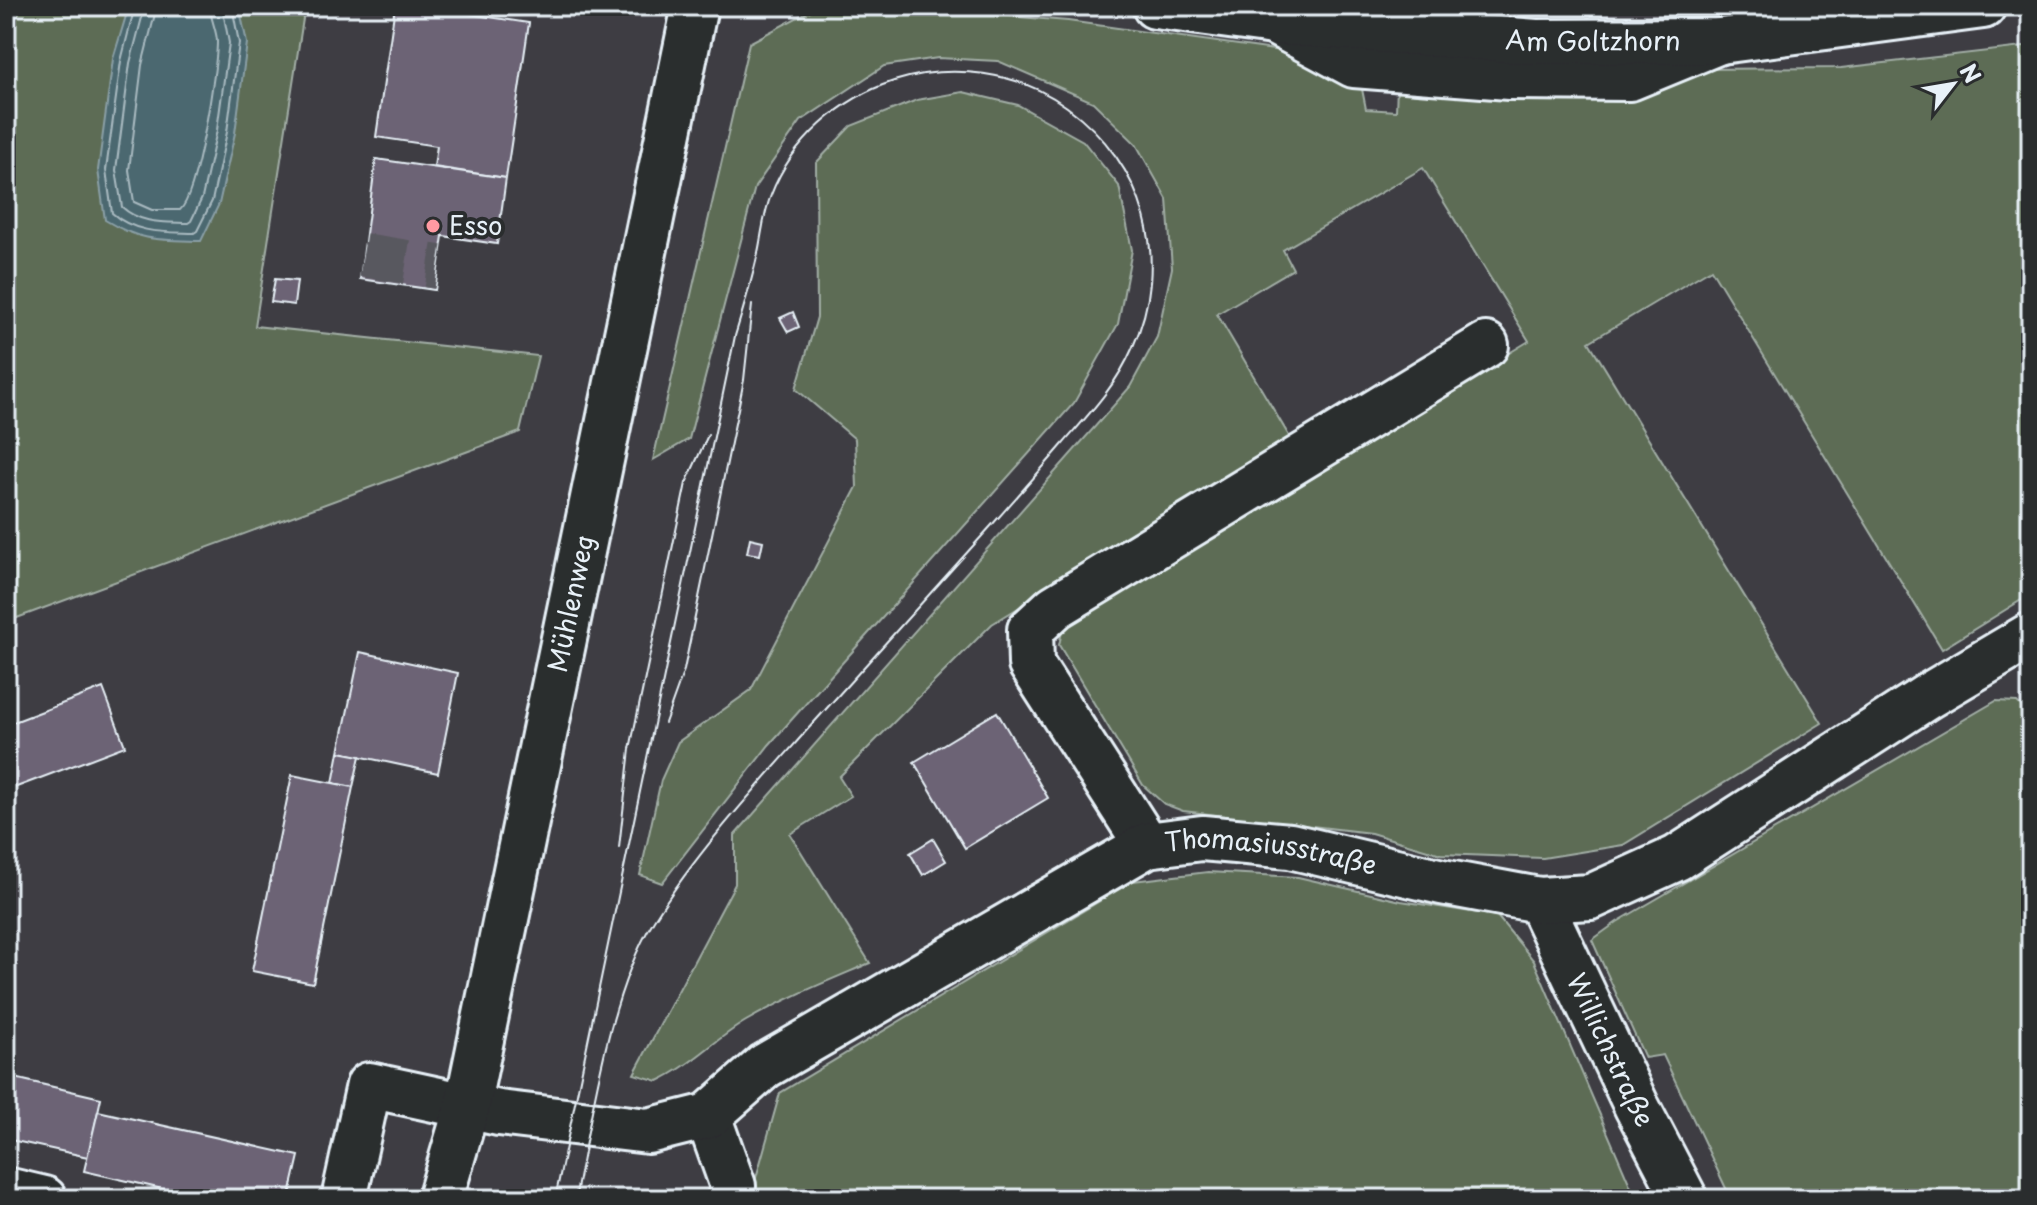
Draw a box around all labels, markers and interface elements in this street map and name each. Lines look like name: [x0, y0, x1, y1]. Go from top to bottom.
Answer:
street label: Am Goltzhorn: [1504, 19, 1681, 60]
north arrow: [1913, 44, 1993, 124]
text: N: [1953, 57, 1990, 89]
place label: Esso: [449, 205, 503, 244]
marker: Esso: [424, 217, 442, 235]
street label: Mühlenweg: [537, 531, 603, 676]
street label: Thomasiusstraße: [1162, 817, 1381, 884]
street label: Willichstraße: [1558, 966, 1665, 1133]

